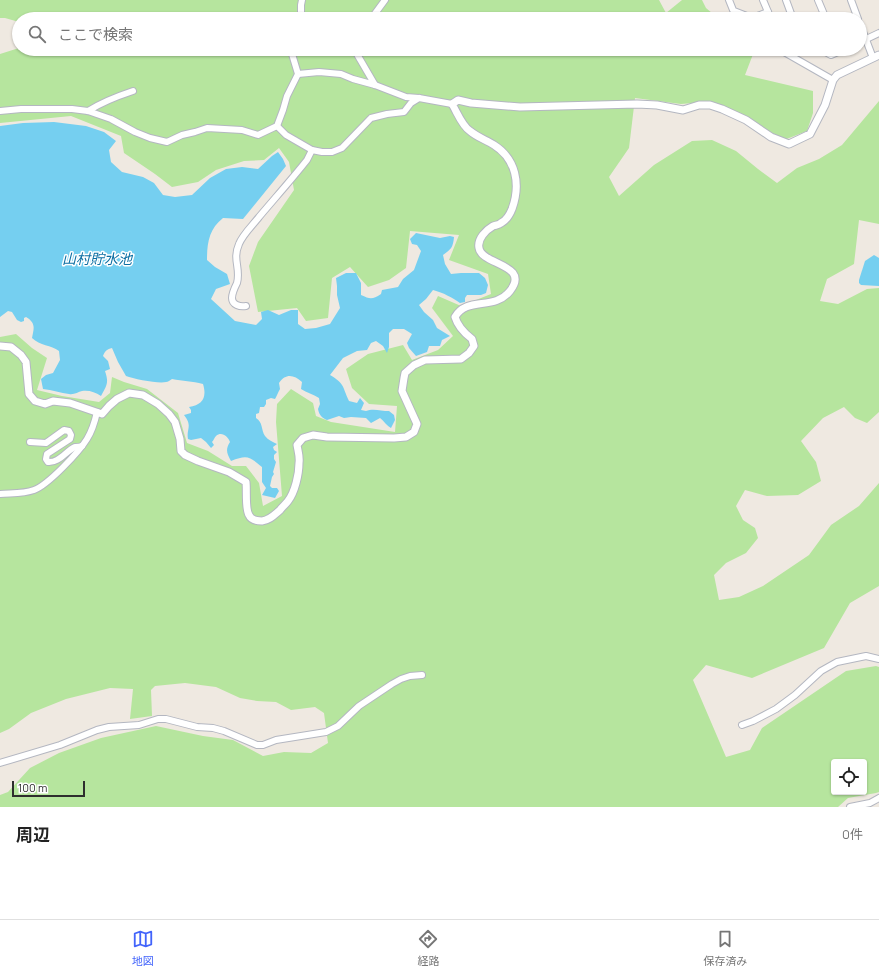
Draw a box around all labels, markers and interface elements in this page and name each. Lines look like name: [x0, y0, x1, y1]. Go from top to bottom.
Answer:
search box: [12, 12, 867, 56]
icon: search: [26, 23, 48, 45]
text: ここで検索: [58, 24, 133, 45]
water label: 山村貯水池: [62, 249, 134, 268]
map controls: [831, 759, 867, 795]
button: locate: [831, 759, 867, 795]
scale bar: [12, 779, 85, 798]
text: 100 m: [18, 780, 47, 795]
text: 周辺: [16, 823, 50, 846]
text: 0件: [842, 825, 863, 843]
tab: 地図: [132, 928, 154, 968]
tab: 経路: [417, 928, 439, 968]
tab: 保存済み: [703, 928, 747, 968]

